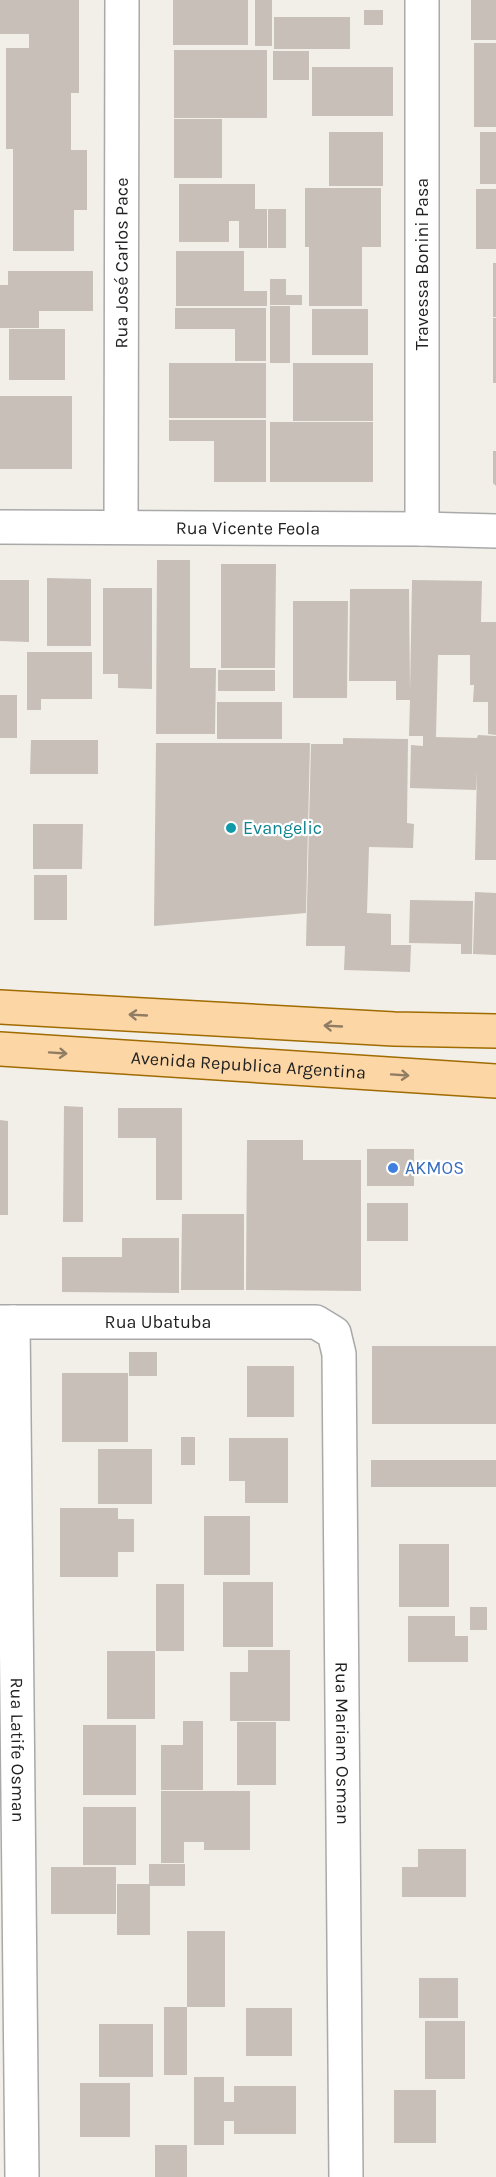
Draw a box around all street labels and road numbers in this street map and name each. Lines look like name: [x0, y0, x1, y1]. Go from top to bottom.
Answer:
street label: Rua José Carlos Pace: [110, 178, 133, 348]
street label: Travessa Bonini Pasa: [411, 178, 433, 350]
street label: Rua Vicente Feola: [176, 517, 320, 540]
street label: Avenida Republica Argentina: [130, 1046, 367, 1084]
street label: Rua Ubatuba: [105, 1311, 211, 1333]
street label: Rua Mariam Osman: [331, 1662, 354, 1825]
street label: Rua Latife Osman: [6, 1677, 29, 1823]

